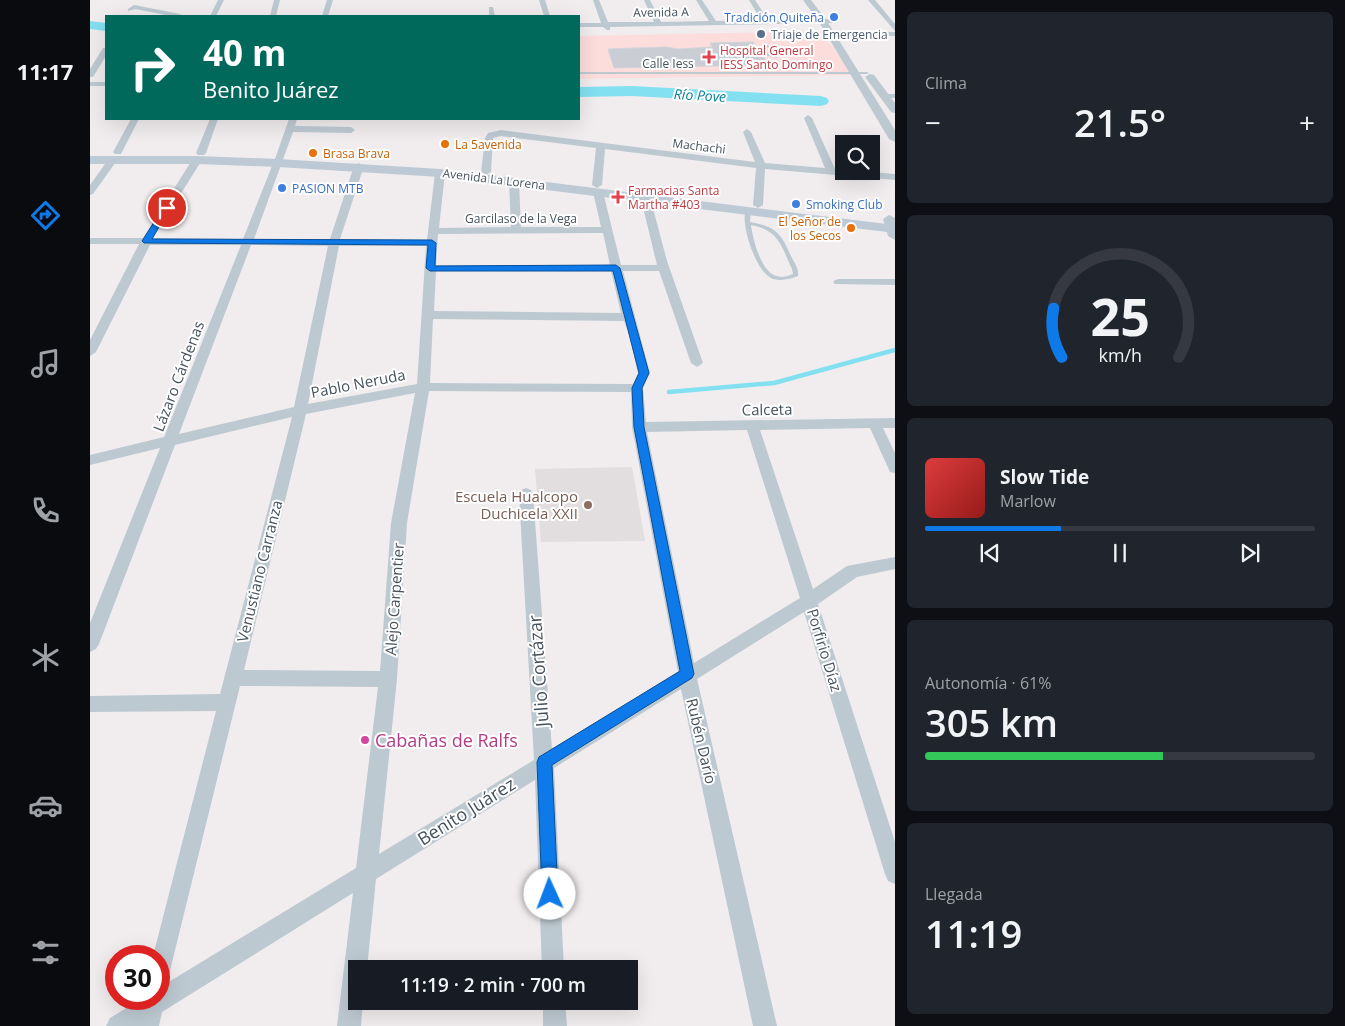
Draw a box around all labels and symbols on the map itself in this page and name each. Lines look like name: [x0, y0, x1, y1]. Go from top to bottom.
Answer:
street label: Avenida A: [633, 3, 689, 21]
place label: Tradición Quiteña: [724, 9, 824, 26]
marker: Tradición Quiteña: [828, 11, 840, 23]
place label: Triaje de Emergencia: [771, 26, 888, 43]
marker: Triaje de Emergencia: [755, 28, 767, 40]
place label: Hospital General IESS Santo Domingo: [720, 42, 833, 73]
marker: Hospital General IESS Santo Domingo: [702, 50, 716, 64]
street label: Calle Iess: [642, 55, 694, 72]
water label: Río Pove: [673, 84, 727, 106]
street label: Machachi: [671, 134, 727, 158]
place label: La 5avenida: [455, 136, 522, 153]
marker: La 5avenida: [439, 138, 451, 150]
place label: Brasa Brava: [323, 145, 390, 162]
marker: Brasa Brava: [307, 147, 319, 159]
street label: Avenida La Lorena: [442, 164, 546, 194]
place label: PASION MTB: [292, 180, 364, 197]
marker: PASION MTB: [276, 182, 288, 194]
place label: Farmacias Santa Martha #403: [628, 182, 719, 213]
pin: [146, 187, 188, 229]
marker: Farmacias Santa Martha #403: [612, 191, 624, 203]
place label: Smoking Club: [806, 196, 883, 213]
marker: Smoking Club: [790, 198, 802, 210]
street label: Garcilaso de la Vega: [465, 210, 577, 227]
place label: El Señor de los Secos: [778, 213, 841, 244]
marker: El Señor de los Secos: [845, 222, 857, 234]
street label: Lázaro Cárdenas: [148, 318, 208, 434]
street label: Pablo Neruda: [309, 364, 407, 402]
street label: Calceta: [741, 399, 793, 419]
place label: Escuela Hualcopo Duchicela XXII: [455, 486, 578, 523]
street label: Venustiano Carranza: [232, 498, 286, 644]
marker: Escuela Hualcopo Duchicela XXII: [582, 499, 594, 511]
street label: Alejo Carpentier: [380, 542, 408, 656]
street label: Porfirio Díaz: [803, 606, 847, 694]
street label: Julio Cortázar: [522, 614, 554, 730]
street label: Rubén Darío: [682, 696, 722, 786]
place label: Cabañas de Ralfs: [375, 728, 518, 752]
marker: Cabañas de Ralfs: [359, 734, 371, 746]
street label: Benito Juárez: [413, 771, 519, 851]
position arrow: [523, 867, 575, 919]
speed limit sign: 30: [105, 945, 170, 1010]

